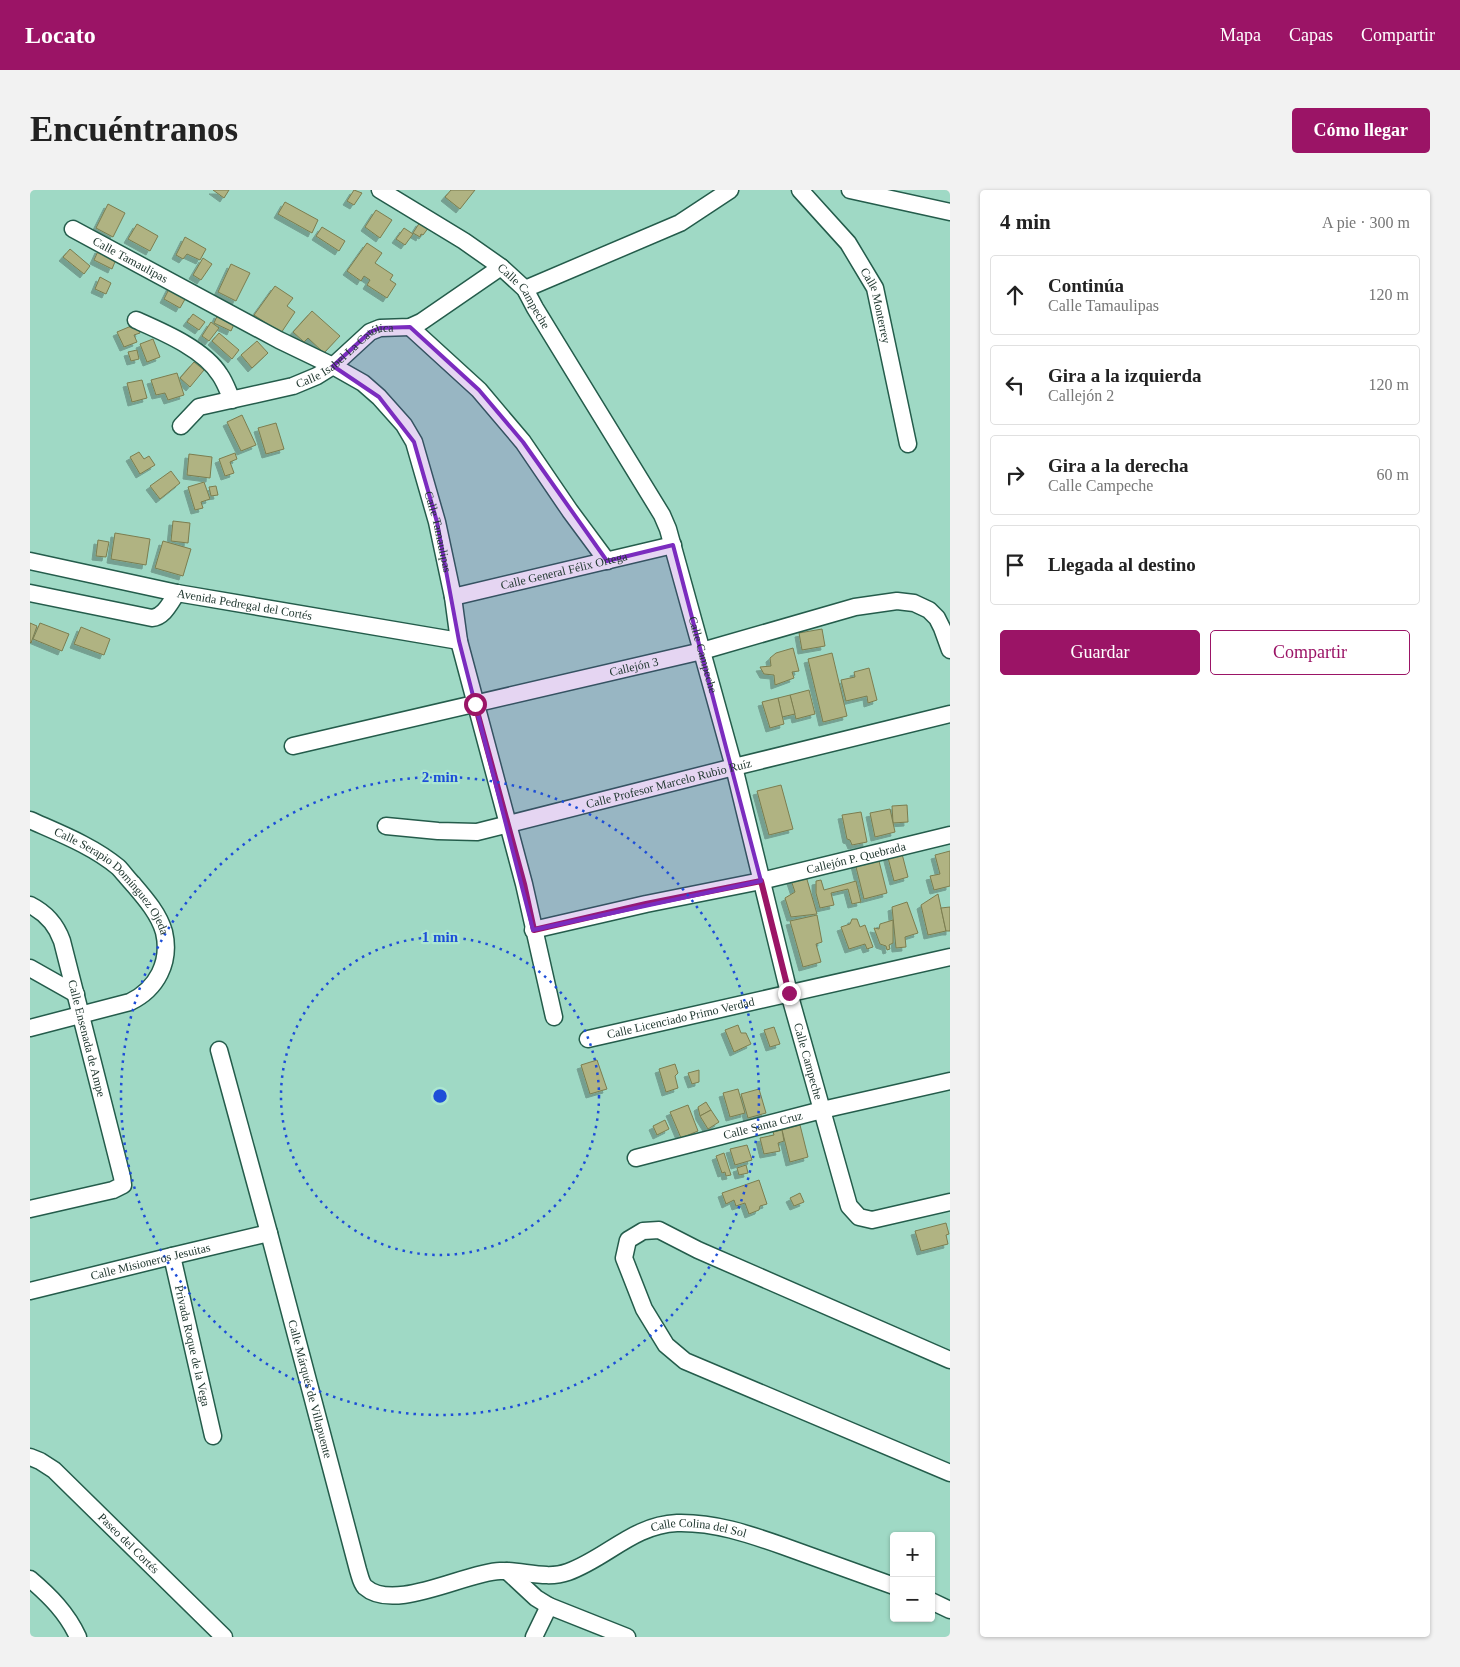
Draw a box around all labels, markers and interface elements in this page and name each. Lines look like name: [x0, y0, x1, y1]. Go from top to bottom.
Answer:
text: Locato: [25, 22, 96, 48]
text: Mapa: [1220, 25, 1261, 45]
text: Capas: [1289, 25, 1333, 45]
text: Compartir: [1361, 25, 1435, 45]
button: Cómo llegar: [1292, 108, 1430, 153]
text: Encuéntranos: [30, 110, 238, 149]
text: 4 min: [1000, 210, 1051, 234]
text: A pie · 300 m: [1322, 214, 1410, 231]
street label: Calle Tamaulipas: [90, 234, 171, 286]
street label: Calle Campeche: [495, 260, 553, 331]
street label: Calle Monterrey: [857, 265, 894, 345]
text: Continúa: [1048, 275, 1124, 296]
icon: ahead: [1001, 281, 1029, 309]
text: 120 m: [1369, 286, 1409, 303]
text: Calle Tamaulipas: [1048, 297, 1159, 314]
street label: Calle Isabel La Católica: [294, 321, 394, 391]
text: Gira a la izquierda: [1048, 365, 1202, 386]
icon: left: [1001, 371, 1029, 399]
text: 120 m: [1369, 376, 1409, 393]
text: Callejón 2: [1048, 387, 1114, 404]
text: Gira a la derecha: [1048, 455, 1189, 476]
icon: right: [1001, 461, 1029, 489]
text: 60 m: [1377, 466, 1409, 483]
text: Calle Campeche: [1048, 477, 1153, 494]
street label: Calle Tamaulipas: [421, 489, 455, 574]
street label: Calle General Félix Ortega: [499, 549, 629, 593]
icon: arrive: [1001, 551, 1029, 579]
text: Llegada al destino: [1048, 554, 1196, 575]
street label: Avenida Pedregal del Cortés: [176, 586, 314, 623]
street label: Calle Campeche: [686, 615, 720, 695]
button: Guardar: [1000, 630, 1200, 675]
button: Compartir: [1210, 630, 1410, 675]
street label: Callejón 3: [608, 654, 660, 679]
route start: [464, 693, 487, 716]
street label: Calle Profesor Marcelo Rubio Ruíz: [585, 756, 753, 811]
text: 2 min: [422, 769, 459, 785]
street label: Calle Serapio Domínguez Ojeda: [52, 825, 172, 937]
street label: Callejón P. Quebrada: [805, 839, 908, 877]
text: 1 min: [422, 929, 459, 945]
street label: Calle Ensenada de Ampe: [65, 978, 108, 1099]
route end: [778, 982, 801, 1005]
street label: Calle Licenciado Primo Verdad: [606, 995, 756, 1042]
street label: Calle Campeche: [791, 1021, 826, 1101]
centre of rings: [431, 1087, 449, 1105]
street label: Calle Santa Cruz: [722, 1108, 804, 1142]
street label: Calle Misioneros Jesuitas: [89, 1240, 212, 1283]
street label: Privada Roque de la Vega: [172, 1284, 213, 1408]
street label: Calle Márqués de Villapuente: [285, 1318, 335, 1460]
street label: Paseo del Cortés: [95, 1510, 162, 1577]
street label: Calle Colina del Sol: [649, 1516, 749, 1541]
map controls: [890, 1532, 935, 1622]
button: +: [890, 1532, 935, 1577]
button: −: [890, 1577, 935, 1622]

